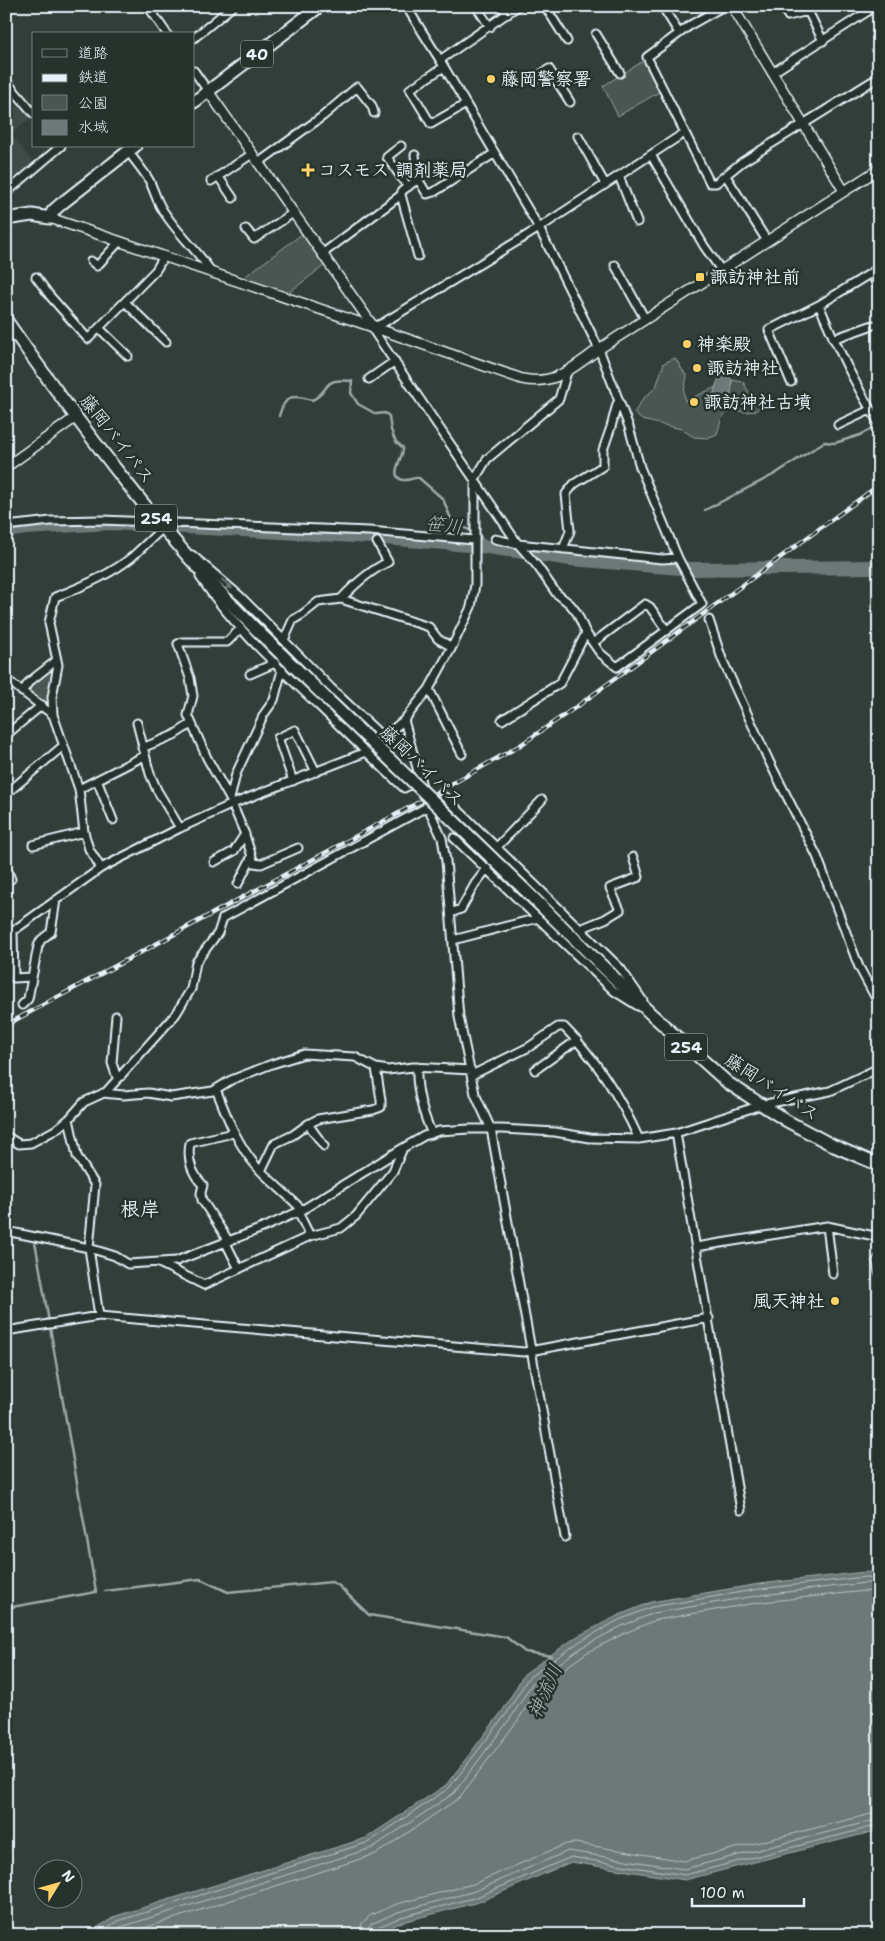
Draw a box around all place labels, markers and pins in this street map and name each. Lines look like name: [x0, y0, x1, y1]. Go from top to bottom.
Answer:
place label: 藤岡警察署: [501, 67, 591, 91]
marker: 藤岡警察署: [485, 73, 497, 85]
place label: コスモス 調剤薬局: [318, 158, 467, 182]
marker: コスモス 調剤薬局: [302, 164, 314, 176]
place label: 諏訪神社前: [710, 265, 800, 289]
marker: 諏訪神社前: [694, 271, 706, 283]
place label: 神楽殿: [697, 332, 751, 356]
marker: 神楽殿: [681, 338, 693, 350]
place label: 諏訪神社: [707, 356, 779, 380]
marker: 諏訪神社: [691, 362, 703, 374]
place label: 諏訪神社古墳: [704, 390, 812, 414]
marker: 諏訪神社古墳: [688, 396, 700, 408]
place label: 風天神社: [753, 1289, 825, 1313]
marker: 風天神社: [829, 1295, 841, 1307]

